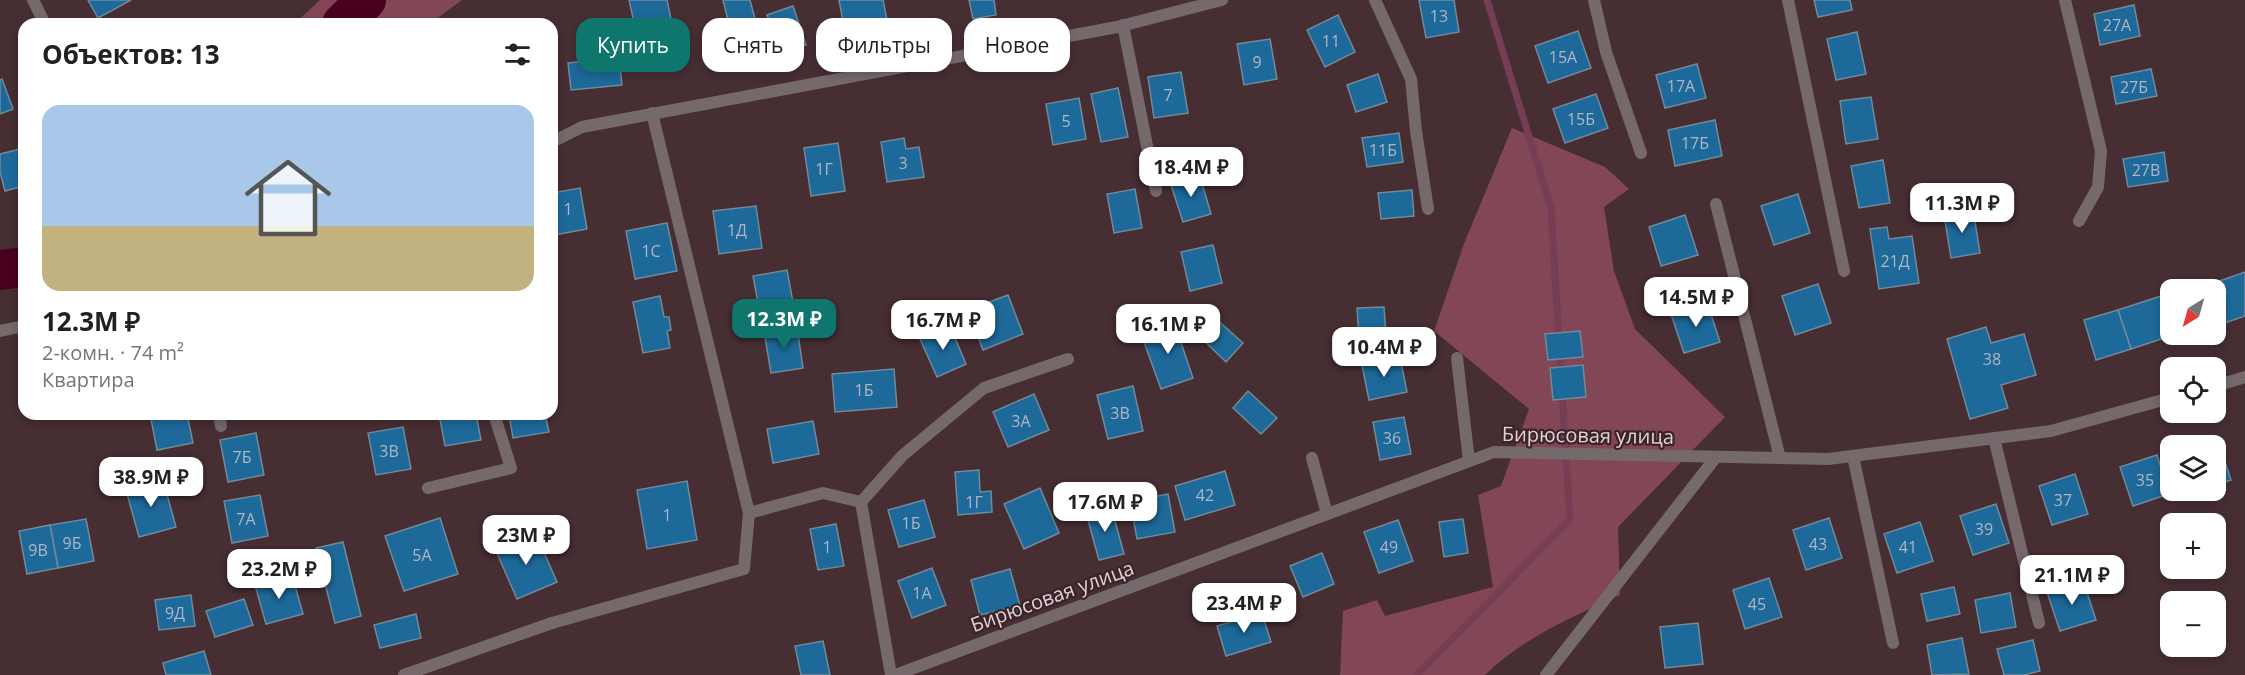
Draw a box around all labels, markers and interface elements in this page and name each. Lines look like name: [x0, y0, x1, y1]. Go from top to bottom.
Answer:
house number: 13: [1430, 5, 1448, 27]
house number: 27А: [2103, 14, 2132, 36]
chip: Купить: [576, 18, 690, 72]
chip: Снять: [702, 18, 804, 72]
chip: Фильтры: [816, 18, 952, 72]
chip: Новое: [964, 18, 1070, 72]
house number: 11: [1322, 30, 1340, 52]
text: Объектов: 13: [42, 36, 220, 72]
icon: filters: [501, 38, 534, 71]
house number: 15А: [1549, 46, 1578, 68]
house number: 9: [1252, 51, 1262, 73]
house number: 17А: [1667, 75, 1696, 97]
house number: 27Б: [2120, 76, 2148, 98]
house number: 7: [1163, 84, 1173, 106]
house number: 15Б: [1567, 108, 1595, 130]
house number: 5: [1061, 110, 1071, 132]
house number: 17Б: [1681, 132, 1709, 154]
house number: 11Б: [1369, 139, 1397, 161]
icon: home: [234, 144, 342, 252]
pin: 18.4M ₽: [1136, 147, 1246, 198]
house number: 3: [898, 152, 908, 174]
text: 18.4M ₽: [1153, 153, 1229, 180]
house number: 1Г: [815, 158, 833, 180]
house number: 27В: [2132, 159, 2160, 181]
pin: 11.3M ₽: [1907, 183, 2017, 234]
text: 11.3M ₽: [1924, 189, 2000, 216]
house number: 1: [563, 198, 573, 220]
house number: 1Д: [727, 219, 747, 241]
house number: 1С: [641, 240, 661, 262]
house number: 21Д: [1880, 250, 1910, 272]
pin: 14.5M ₽: [1641, 277, 1751, 328]
north arrow: [2160, 279, 2226, 345]
map controls: [2160, 279, 2226, 657]
text: 14.5M ₽: [1658, 283, 1734, 310]
pin: 12.3M ₽: [729, 299, 839, 350]
pin: 16.7M ₽: [888, 300, 998, 351]
text: 12.3M ₽: [42, 303, 140, 339]
pin: 16.1M ₽: [1113, 304, 1223, 355]
text: 12.3M ₽: [746, 305, 822, 332]
text: 16.7M ₽: [905, 306, 981, 333]
text: 16.1M ₽: [1130, 310, 1206, 337]
pin: 10.4M ₽: [1329, 327, 1439, 378]
text: 10.4M ₽: [1346, 333, 1422, 360]
text: 2-комн. · 74 m²: [42, 339, 184, 366]
house number: 38: [1983, 348, 2001, 370]
button: locate: [2160, 357, 2226, 423]
text: Квартира: [42, 366, 135, 393]
house number: 1Б: [855, 379, 873, 401]
house number: 3В: [1110, 402, 1130, 424]
house number: 3А: [1011, 410, 1032, 432]
street label: Бирюсовая улица: [1502, 420, 1674, 450]
house number: 36: [1383, 427, 1401, 449]
button: layers: [2160, 435, 2226, 501]
house number: 3В: [379, 440, 399, 462]
house number: 7Б: [233, 446, 251, 468]
pin: 38.9M ₽: [96, 457, 206, 508]
text: 38.9M ₽: [113, 463, 189, 490]
house number: 35: [2136, 469, 2154, 491]
pin: 17.6M ₽: [1050, 482, 1160, 533]
house number: 42: [1196, 484, 1214, 506]
text: 17.6M ₽: [1067, 488, 1143, 515]
house number: 37: [2054, 489, 2072, 511]
house number: 1Г: [965, 491, 983, 513]
house number: 1: [662, 504, 672, 526]
house number: 7А: [236, 508, 257, 530]
house number: 1Б: [902, 512, 920, 534]
button: +: [2160, 513, 2226, 579]
pin: 23M ₽: [484, 515, 568, 566]
house number: 39: [1975, 518, 1993, 540]
text: 23M ₽: [497, 521, 555, 548]
house number: 9Б: [63, 532, 81, 554]
house number: 43: [1809, 533, 1827, 555]
house number: 1: [822, 536, 832, 558]
house number: 49: [1380, 536, 1398, 558]
house number: 41: [1899, 536, 1917, 558]
house number: 9В: [28, 539, 48, 561]
house number: 5А: [412, 544, 433, 566]
pin: 23.2M ₽: [224, 549, 334, 600]
street label: Бирюсовая улица: [967, 554, 1137, 638]
text: 23.2M ₽: [241, 555, 317, 582]
pin: 21.1M ₽: [2017, 555, 2127, 606]
text: 21.1M ₽: [2034, 561, 2110, 588]
house number: 1А: [912, 582, 933, 604]
pin: 23.4M ₽: [1189, 583, 1299, 634]
text: 23.4M ₽: [1206, 589, 1282, 616]
button: −: [2160, 591, 2226, 657]
house number: 45: [1748, 593, 1766, 615]
house number: 9Д: [165, 602, 185, 624]

